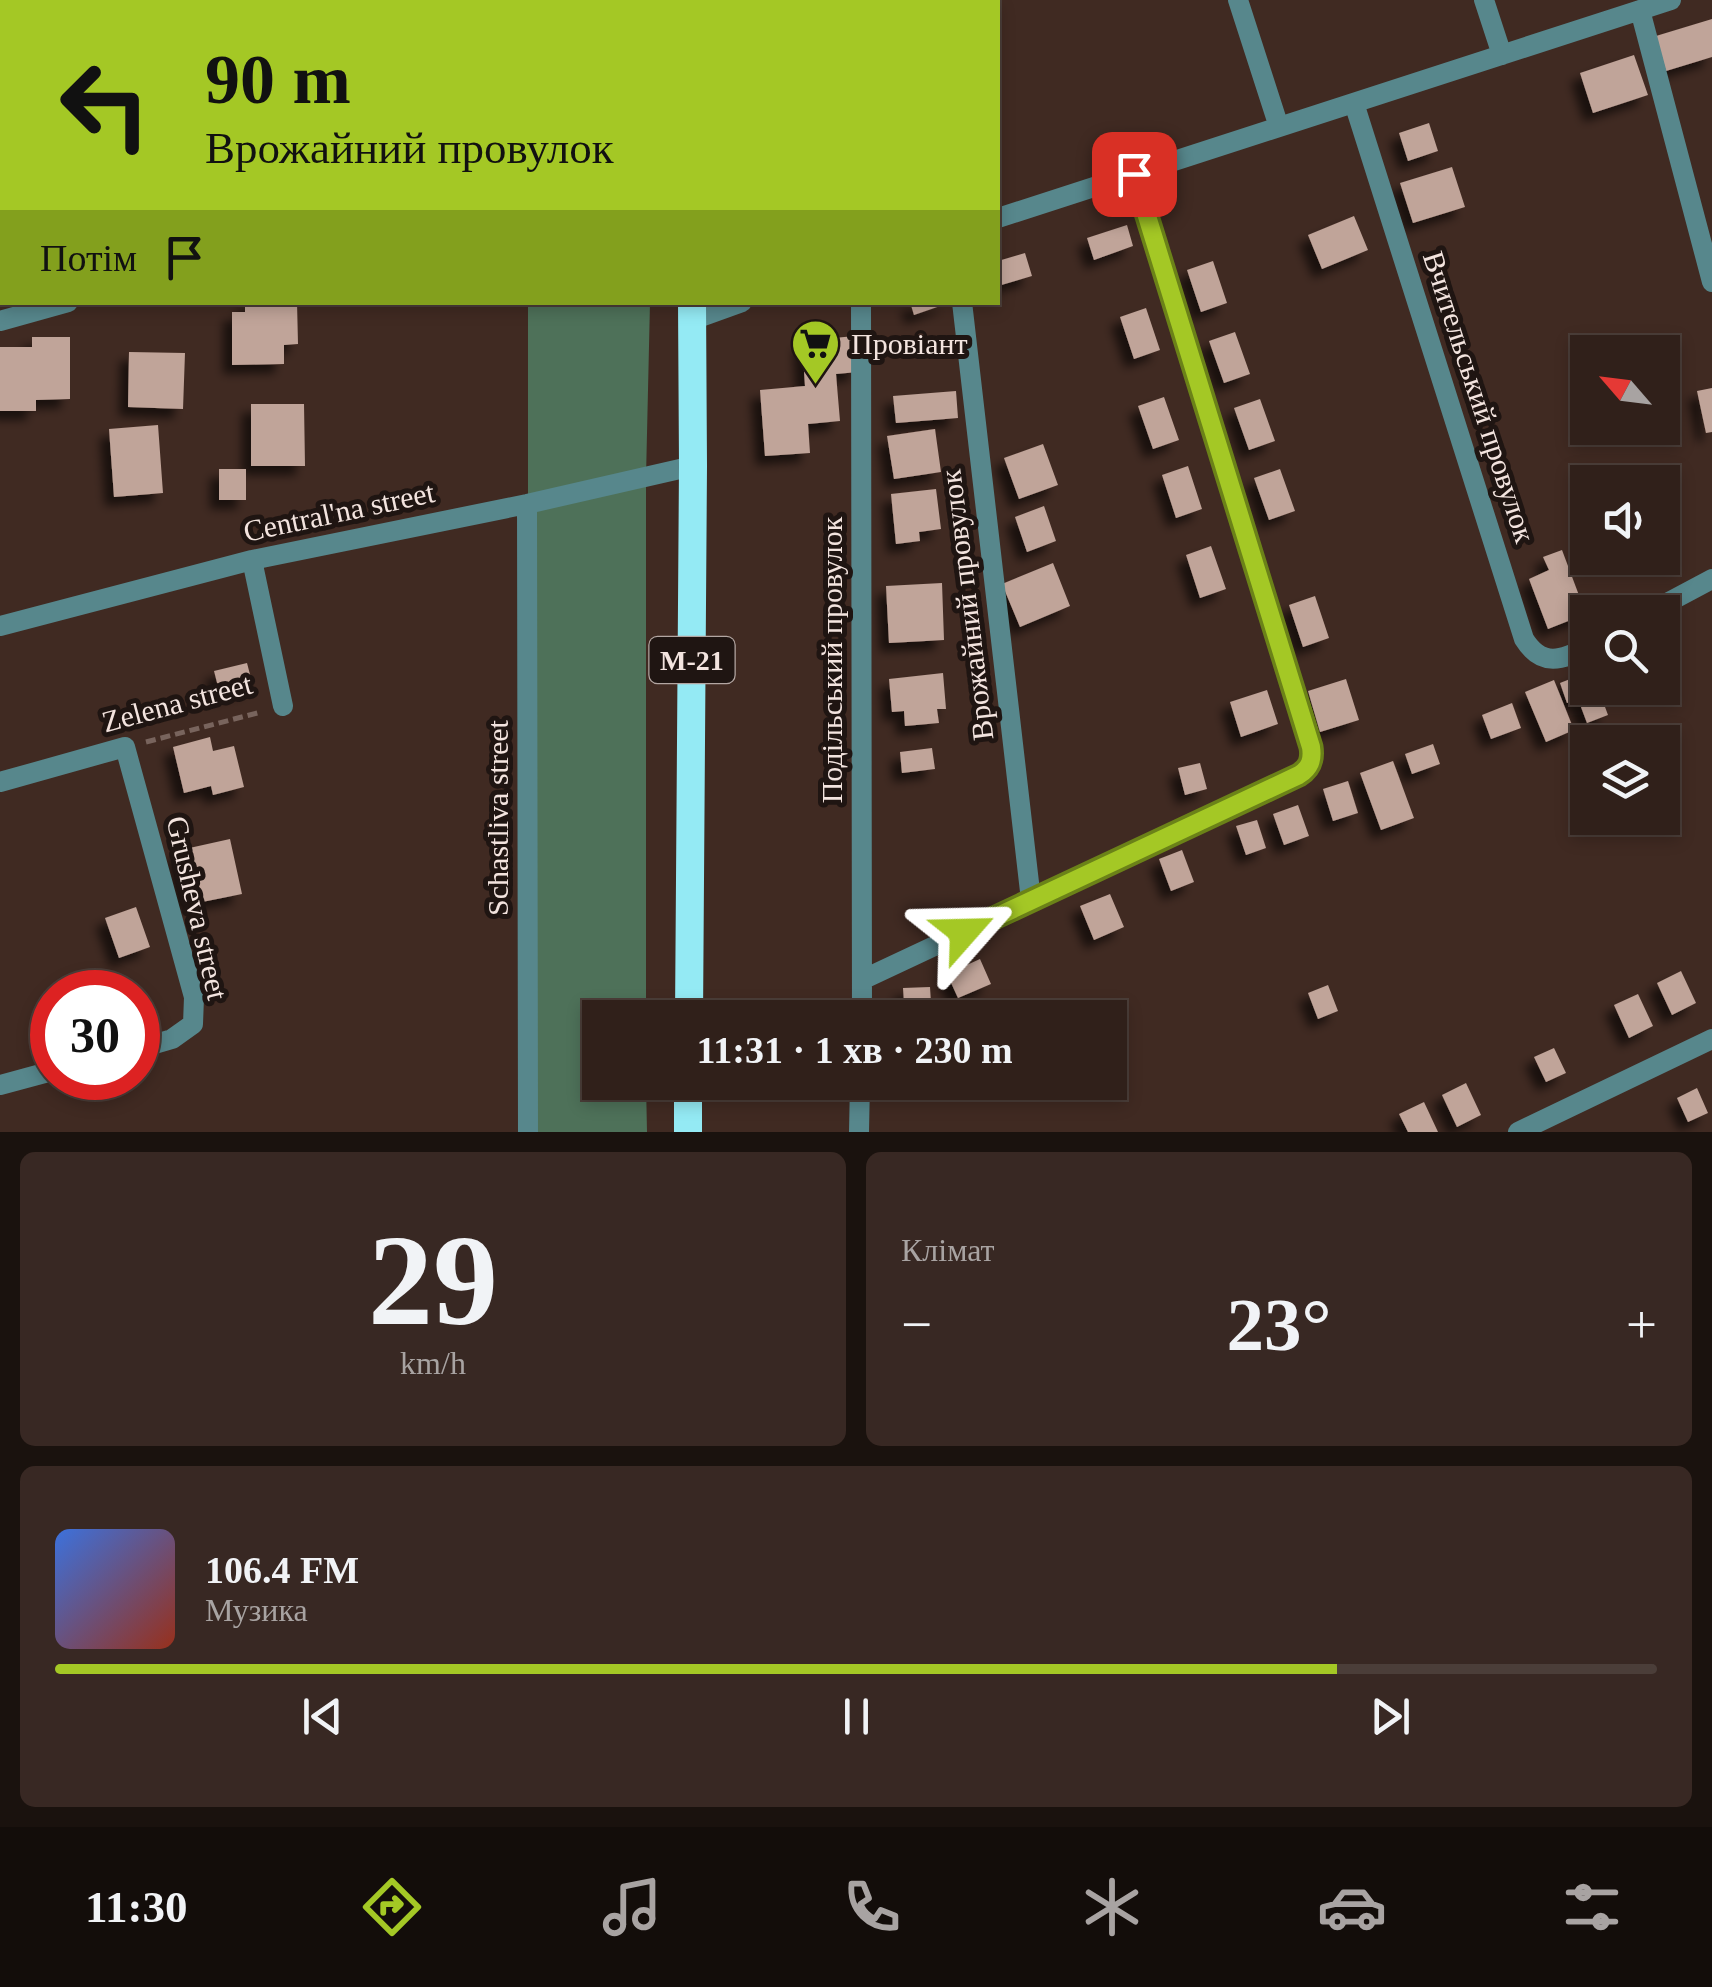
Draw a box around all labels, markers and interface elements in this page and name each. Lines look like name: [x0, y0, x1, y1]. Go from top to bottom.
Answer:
icon: left: [40, 40, 170, 170]
text: 90 m: [205, 41, 351, 118]
text: Врожайний провулок: [205, 123, 614, 173]
pin: [1092, 132, 1177, 217]
icon: arrive: [1107, 147, 1162, 202]
icon: arrive: [157, 230, 212, 285]
text: Потім: [40, 237, 137, 279]
street label: Вчительський провулок: [1417, 247, 1542, 547]
supermarket icon: Провіант: [790, 318, 842, 386]
place label: Провіант: [851, 327, 968, 360]
north arrow: [1570, 335, 1680, 445]
map controls: [1570, 335, 1680, 835]
button: sound: [1570, 465, 1680, 575]
street label: Врожайний провулок: [933, 467, 999, 742]
street label: Central'na street: [240, 475, 438, 548]
street label: Подільський провулок: [815, 516, 848, 803]
button: search: [1570, 595, 1680, 705]
road number: М-21: [650, 637, 734, 683]
street label: Zelena street: [98, 666, 256, 738]
street label: Schastliva street: [481, 719, 514, 916]
button: layers: [1570, 725, 1680, 835]
street label: Grusheva street: [160, 813, 235, 1004]
position arrow: [912, 880, 1016, 984]
speed limit sign: 30: [30, 970, 160, 1100]
text: 11:31 · 1 хв · 230 m: [696, 1029, 1013, 1071]
text: 29: [368, 1208, 498, 1352]
text: Клімат: [901, 1232, 995, 1268]
text: 23°: [1227, 1283, 1332, 1366]
text: −: [901, 1294, 932, 1355]
text: +: [1626, 1294, 1657, 1355]
text: km/h: [400, 1345, 466, 1381]
text: 106.4 FM: [205, 1549, 359, 1591]
text: Музика: [205, 1592, 308, 1628]
icon: previous: [295, 1689, 350, 1744]
icon: pause: [829, 1689, 884, 1744]
icon: next: [1363, 1689, 1418, 1744]
icon: directions: [357, 1872, 427, 1942]
icon: music: [597, 1872, 667, 1942]
icon: phone: [837, 1872, 907, 1942]
icon: climate: [1077, 1872, 1147, 1942]
icon: car: [1317, 1872, 1387, 1942]
icon: filters: [1557, 1872, 1627, 1942]
text: 11:30: [85, 1882, 187, 1932]

